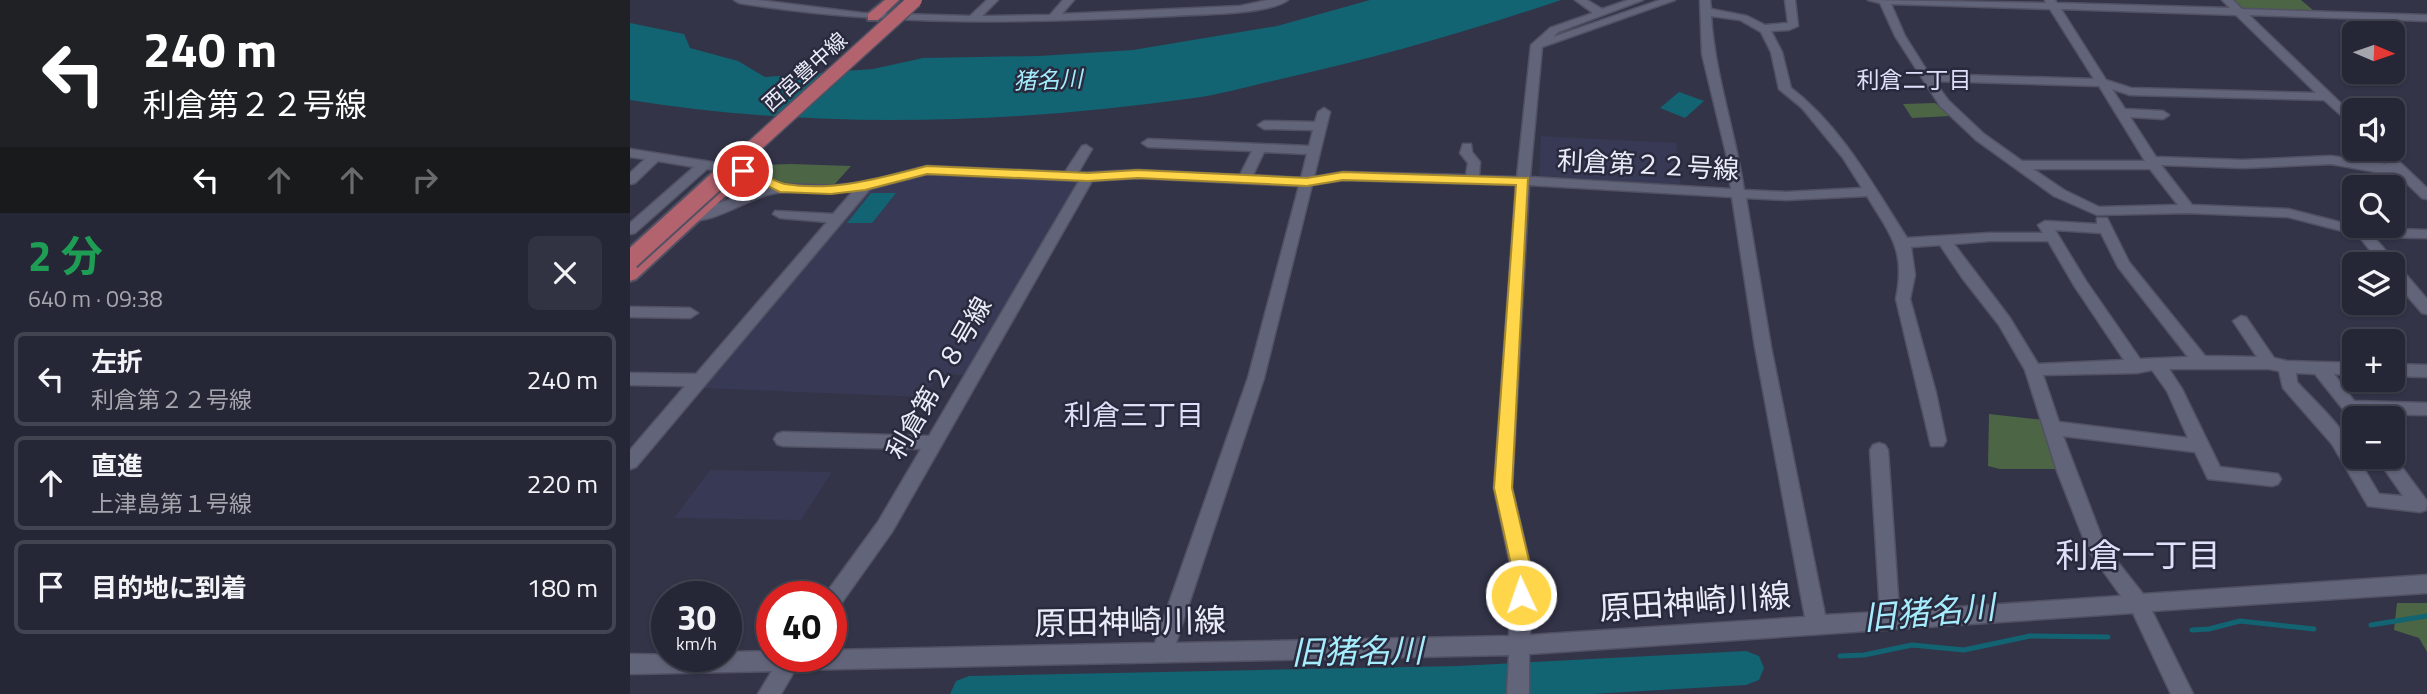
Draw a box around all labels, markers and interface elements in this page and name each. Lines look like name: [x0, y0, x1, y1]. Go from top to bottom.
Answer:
text: 240 m: [143, 11, 277, 86]
north arrow: [2342, 21, 2404, 84]
map controls: [2342, 21, 2405, 469]
street label: 西宮豊中線: [755, 24, 854, 118]
icon: left: [28, 28, 119, 119]
water label: 猪名川: [1013, 61, 1086, 98]
district label: 利倉二丁目: [1857, 62, 1972, 97]
text: 利倉第２２号線: [143, 80, 367, 128]
button: sound: [2342, 98, 2405, 161]
street label: 利倉第２２号線: [1556, 140, 1740, 189]
pin: [713, 141, 773, 201]
icon: arrive: [724, 152, 762, 190]
icon: left: [187, 161, 225, 199]
icon: ahead: [260, 161, 298, 199]
icon: ahead: [333, 161, 371, 199]
icon: right: [406, 161, 444, 199]
button: search: [2342, 175, 2405, 238]
text: 2 分: [28, 223, 103, 287]
button: close: [528, 236, 602, 310]
button: layers: [2342, 252, 2405, 315]
text: 640 m · 09:38: [28, 281, 163, 316]
street label: 利倉第２８号線: [876, 289, 1001, 466]
button: +: [2342, 329, 2405, 392]
text: 左折: [91, 342, 143, 381]
icon: left: [32, 360, 70, 398]
text: 240 m: [527, 360, 598, 399]
text: 利倉第２２号線: [91, 382, 252, 417]
district label: 利倉三丁目: [1064, 393, 1204, 436]
button: −: [2342, 406, 2405, 469]
text: 直進: [91, 446, 143, 485]
icon: ahead: [32, 464, 70, 502]
text: 220 m: [527, 464, 598, 503]
text: 上津島第１号線: [91, 486, 252, 521]
district label: 利倉一丁目: [2056, 530, 2221, 580]
position arrow: [1484, 558, 1558, 632]
icon: arrive: [32, 568, 70, 606]
text: 目的地に到着: [91, 568, 247, 607]
text: 180 m: [527, 568, 598, 607]
street label: 原田神崎川線: [1597, 570, 1792, 632]
speed limit sign: 40: [756, 581, 847, 672]
water label: 旧猪名川: [1861, 581, 2000, 643]
text: 30: [677, 590, 716, 644]
street label: 原田神崎川線: [1034, 595, 1226, 647]
water label: 旧猪名川: [1291, 625, 1426, 677]
text: km/h: [676, 630, 717, 657]

